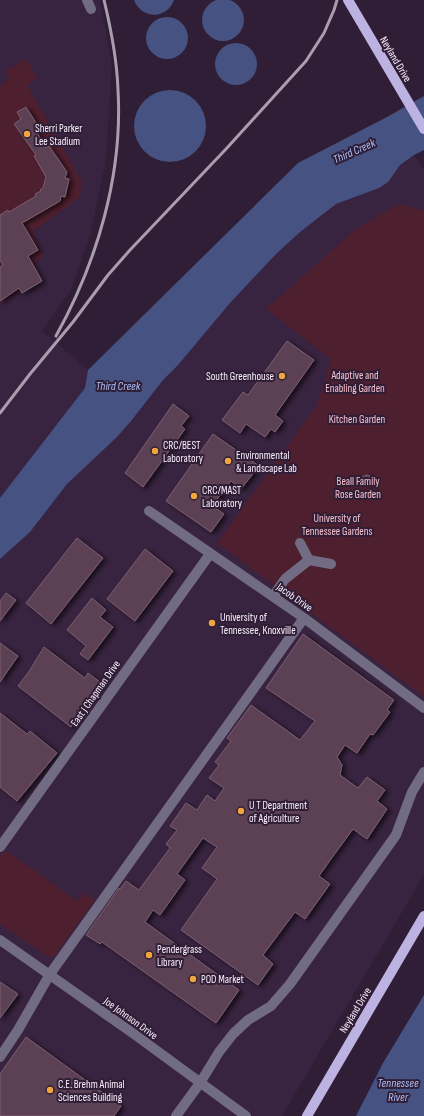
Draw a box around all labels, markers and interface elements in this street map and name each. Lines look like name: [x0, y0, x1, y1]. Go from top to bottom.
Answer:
street label: Neyland Drive: [377, 34, 414, 84]
place label: Sherri Parker Lee Stadium: [35, 122, 82, 148]
marker: Sherri Parker Lee Stadium: [22, 129, 32, 139]
water label: Third Creek: [331, 135, 378, 167]
park label: Adaptive and Enabling Garden: [325, 369, 385, 395]
place label: South Greenhouse: [206, 370, 274, 383]
marker: South Greenhouse: [277, 371, 287, 381]
water label: Third Creek: [96, 379, 141, 394]
park label: Kitchen Garden: [329, 413, 386, 426]
place label: CRC/BEST Laboratory: [163, 439, 204, 465]
marker: CRC/BEST Laboratory: [150, 446, 160, 456]
place label: Environmental & Landscape Lab: [236, 449, 297, 475]
marker: Environmental & Landscape Lab: [223, 456, 233, 466]
park label: Beall Family Rose Garden: [335, 475, 381, 501]
place label: CRC/MAST Laboratory: [202, 484, 243, 510]
marker: CRC/MAST Laboratory: [189, 491, 199, 501]
park label: University of Tennessee Gardens: [302, 512, 372, 538]
street label: Jacob Drive: [273, 580, 315, 614]
place label: University of Tennessee, Knoxville: [220, 611, 296, 637]
marker: University of Tennessee, Knoxville: [207, 618, 217, 628]
street label: East J Chapman Drive: [68, 658, 123, 729]
place label: U T Department of Agriculture: [249, 799, 308, 825]
marker: U T Department of Agriculture: [236, 806, 246, 816]
place label: Pendergrass Library: [157, 943, 202, 969]
marker: Pendergrass Library: [144, 950, 154, 960]
place label: POD Market: [201, 973, 245, 986]
marker: POD Market: [188, 974, 198, 984]
street label: Neyland Drive: [337, 985, 374, 1035]
street label: Joe Johnson Drive: [100, 994, 160, 1042]
water label: Tennessee River: [377, 1076, 419, 1105]
place label: C.E. Brehm Animal Sciences Building: [58, 1078, 125, 1104]
marker: C.E. Brehm Animal Sciences Building: [45, 1085, 55, 1095]

